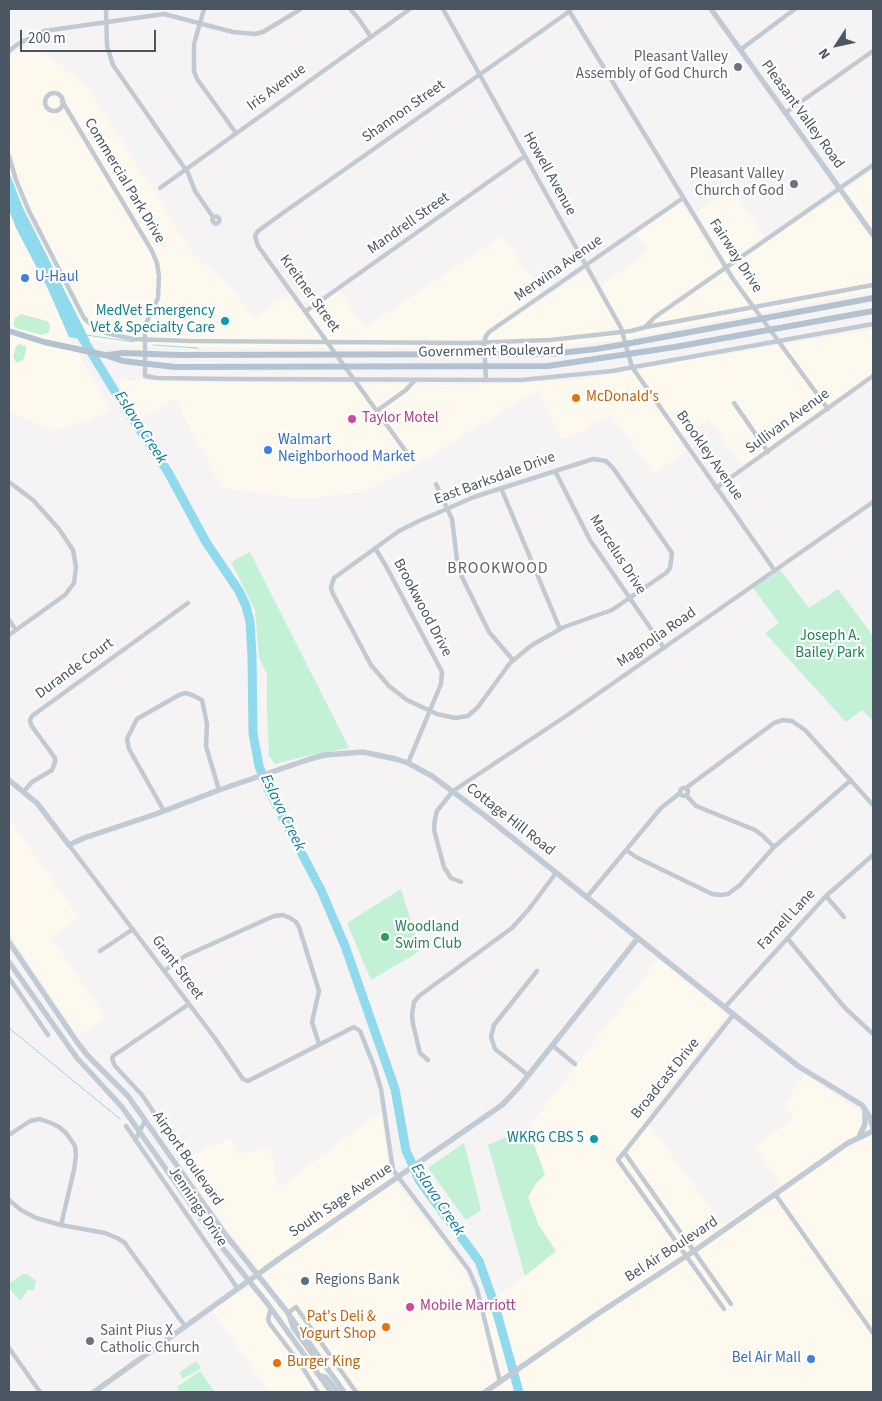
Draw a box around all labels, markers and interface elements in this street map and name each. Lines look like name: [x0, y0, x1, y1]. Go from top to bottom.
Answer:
scale bar: [22, 20, 159, 52]
north arrow: [812, 20, 862, 70]
text: 200 m: [28, 28, 66, 49]
text: N: [814, 44, 836, 63]
place label: Pleasant Valley Assembly of God Church: [576, 49, 728, 84]
street label: Pleasant Valley Road: [757, 57, 847, 173]
street label: Iris Avenue: [244, 61, 310, 115]
marker: Pleasant Valley Assembly of God Church: [732, 61, 744, 73]
street label: Shannon Street: [359, 77, 449, 147]
street label: Commercial Park Drive: [80, 115, 168, 247]
street label: Howell Avenue: [519, 129, 579, 219]
place label: Pleasant Valley Church of God: [690, 166, 784, 201]
marker: Pleasant Valley Church of God: [788, 178, 800, 190]
street label: Mandrell Street: [365, 189, 453, 259]
street label: Fairway Drive: [704, 216, 766, 296]
street label: Merwina Avenue: [512, 232, 606, 306]
street label: Kreitner Street: [275, 252, 343, 336]
place label: U-Haul: [35, 269, 79, 287]
marker: U-Haul: [19, 272, 31, 284]
place label: MedVet Emergency Vet & Specialty Care: [91, 303, 215, 338]
marker: MedVet Emergency Vet & Specialty Care: [219, 315, 231, 327]
street label: Government Boulevard: [418, 342, 564, 362]
street label: Sullivan Avenue: [743, 386, 833, 458]
water label: Eslava Creek: [109, 388, 171, 468]
place label: McDonald's: [586, 389, 659, 407]
marker: McDonald's: [570, 392, 582, 404]
street label: Brookley Avenue: [671, 408, 747, 504]
place label: Taylor Motel: [362, 410, 439, 428]
marker: Taylor Motel: [346, 413, 358, 425]
place label: Walmart Neighborhood Market: [278, 432, 415, 467]
marker: Walmart Neighborhood Market: [262, 444, 274, 456]
street label: East Barksdale Drive: [432, 449, 558, 509]
street label: Marcelus Drive: [585, 512, 649, 598]
street label: Brookwood Drive: [389, 556, 455, 660]
district label: BROOKWOOD: [446, 559, 550, 579]
street label: Magnolia Road: [614, 604, 700, 672]
park label: Joseph A. Bailey Park: [795, 628, 865, 663]
street label: Durande Court: [33, 635, 117, 703]
water label: Eslava Creek: [255, 772, 309, 854]
street label: Cottage Hill Road: [462, 780, 558, 860]
street label: Farnell Lane: [754, 886, 820, 954]
place label: Woodland Swim Club: [395, 919, 462, 954]
marker: Woodland Swim Club: [379, 931, 391, 943]
street label: Grant Street: [147, 932, 207, 1004]
street label: Broadcast Drive: [628, 1035, 704, 1123]
street label: Airport Boulevard: [148, 1108, 226, 1210]
place label: WKRG CBS 5: [507, 1130, 584, 1148]
marker: WKRG CBS 5: [588, 1133, 600, 1145]
street label: South Sage Avenue: [286, 1160, 396, 1242]
water label: Eslava Creek: [406, 1160, 468, 1240]
street label: Jennings Drive: [164, 1164, 230, 1250]
street label: Bel Air Boulevard: [622, 1213, 722, 1287]
place label: Regions Bank: [315, 1272, 400, 1290]
marker: Regions Bank: [299, 1275, 311, 1287]
place label: Mobile Marriott: [420, 1298, 516, 1316]
marker: Mobile Marriott: [404, 1301, 416, 1313]
place label: Pat's Deli & Yogurt Shop: [300, 1309, 376, 1344]
marker: Pat's Deli & Yogurt Shop: [380, 1321, 392, 1333]
place label: Saint Pius X Catholic Church: [100, 1323, 200, 1358]
marker: Saint Pius X Catholic Church: [84, 1335, 96, 1347]
place label: Bel Air Mall: [732, 1350, 801, 1368]
marker: Bel Air Mall: [805, 1353, 817, 1365]
place label: Burger King: [287, 1354, 360, 1372]
marker: Burger King: [271, 1357, 283, 1369]

